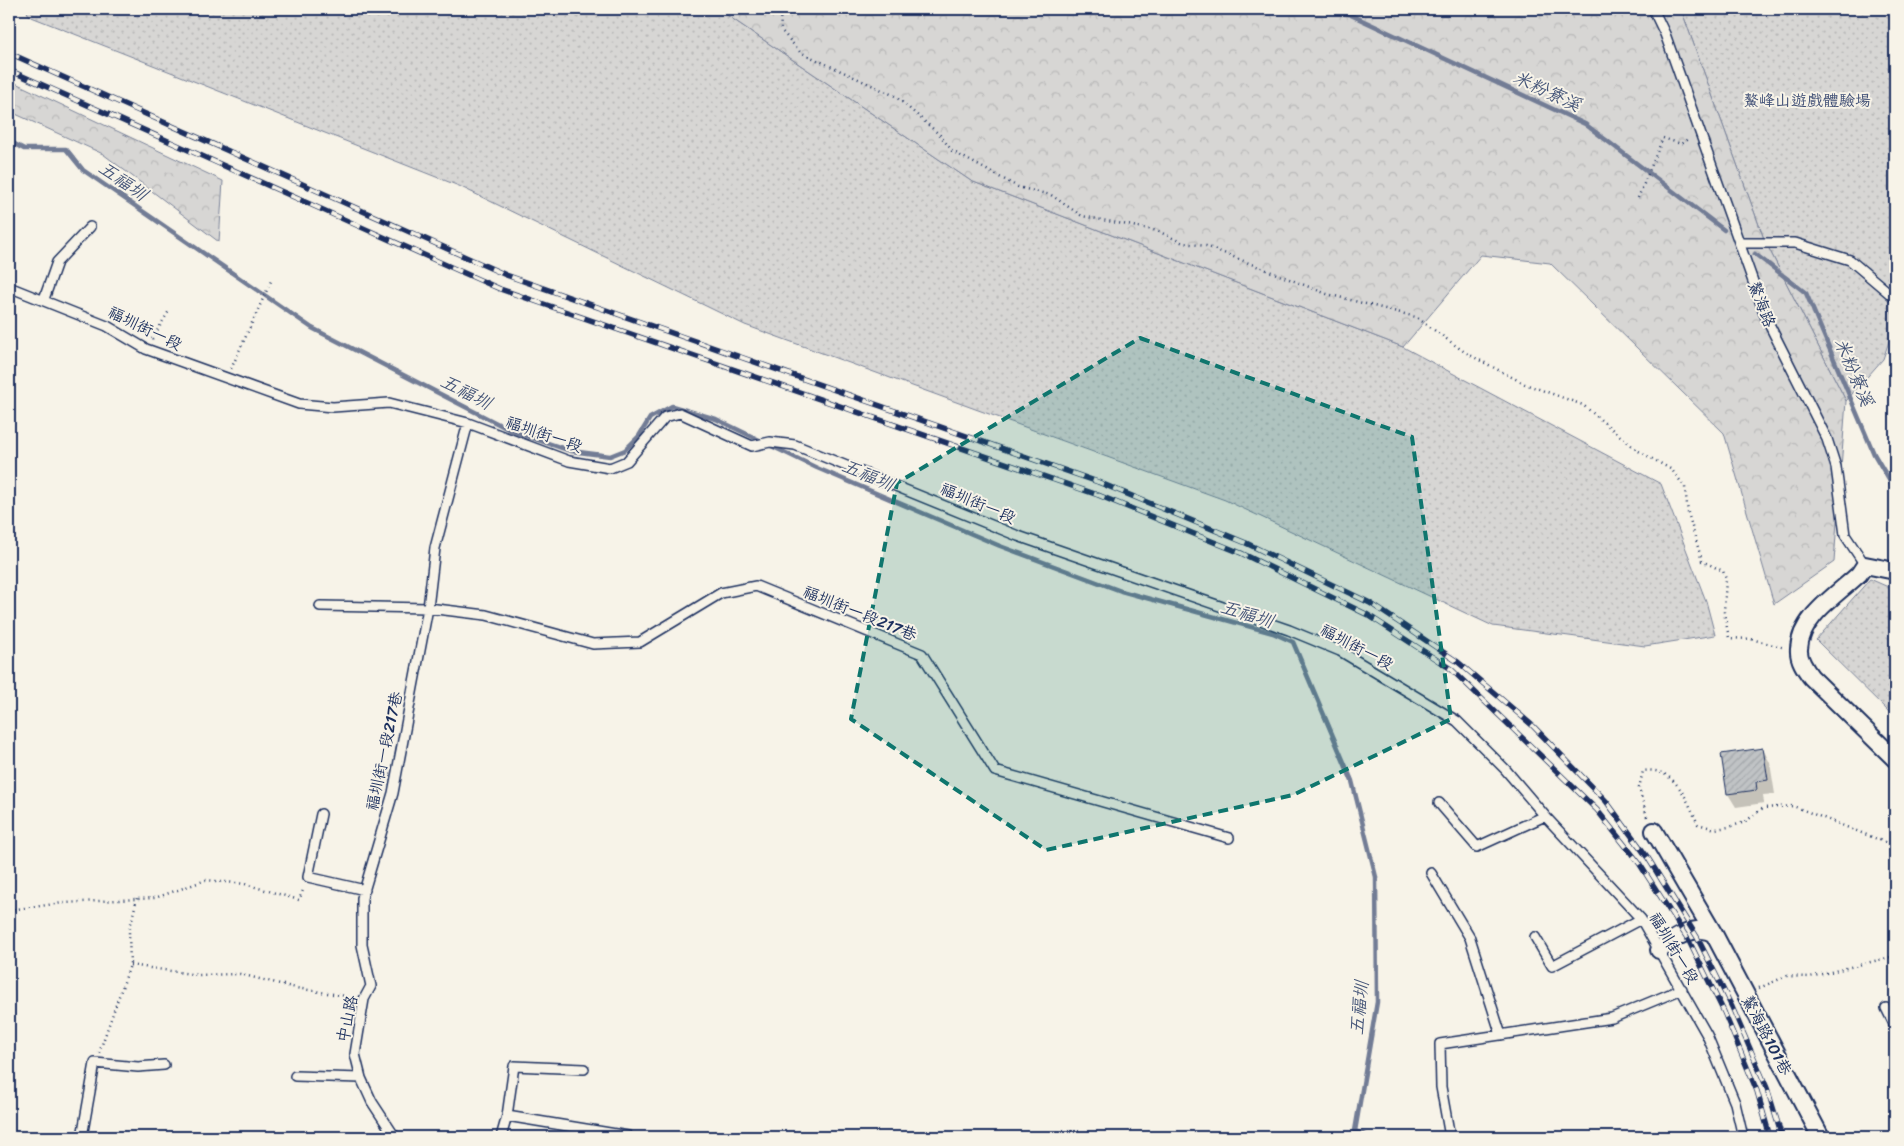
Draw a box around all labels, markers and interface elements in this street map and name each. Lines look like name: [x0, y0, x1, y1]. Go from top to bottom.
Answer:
water label: 米粉寮溪: [1508, 61, 1587, 121]
park label: 鰲峰山遊戲體驗場: [1743, 86, 1871, 115]
water label: 五福圳: [92, 152, 156, 211]
street label: 鰲海路: [1740, 276, 1784, 332]
street label: 福圳街一段: [103, 297, 187, 359]
water label: 米粉寮溪: [1825, 333, 1883, 412]
water label: 五福圳: [435, 365, 499, 419]
street label: 福圳街一段: [501, 407, 587, 461]
water label: 五福圳: [837, 450, 901, 501]
street label: 福圳街一段: [936, 474, 1020, 532]
street label: 福圳街一段217巷: [798, 577, 922, 649]
water label: 五福圳: [1217, 591, 1279, 638]
street label: 福圳街一段: [1315, 615, 1399, 679]
street label: 福圳街一段217巷: [357, 689, 411, 813]
street label: 福圳街一段: [1641, 906, 1707, 990]
water label: 五福圳: [1340, 977, 1378, 1037]
street label: 鰲海路101巷: [1734, 989, 1800, 1081]
street label: 中山路: [328, 993, 366, 1045]

